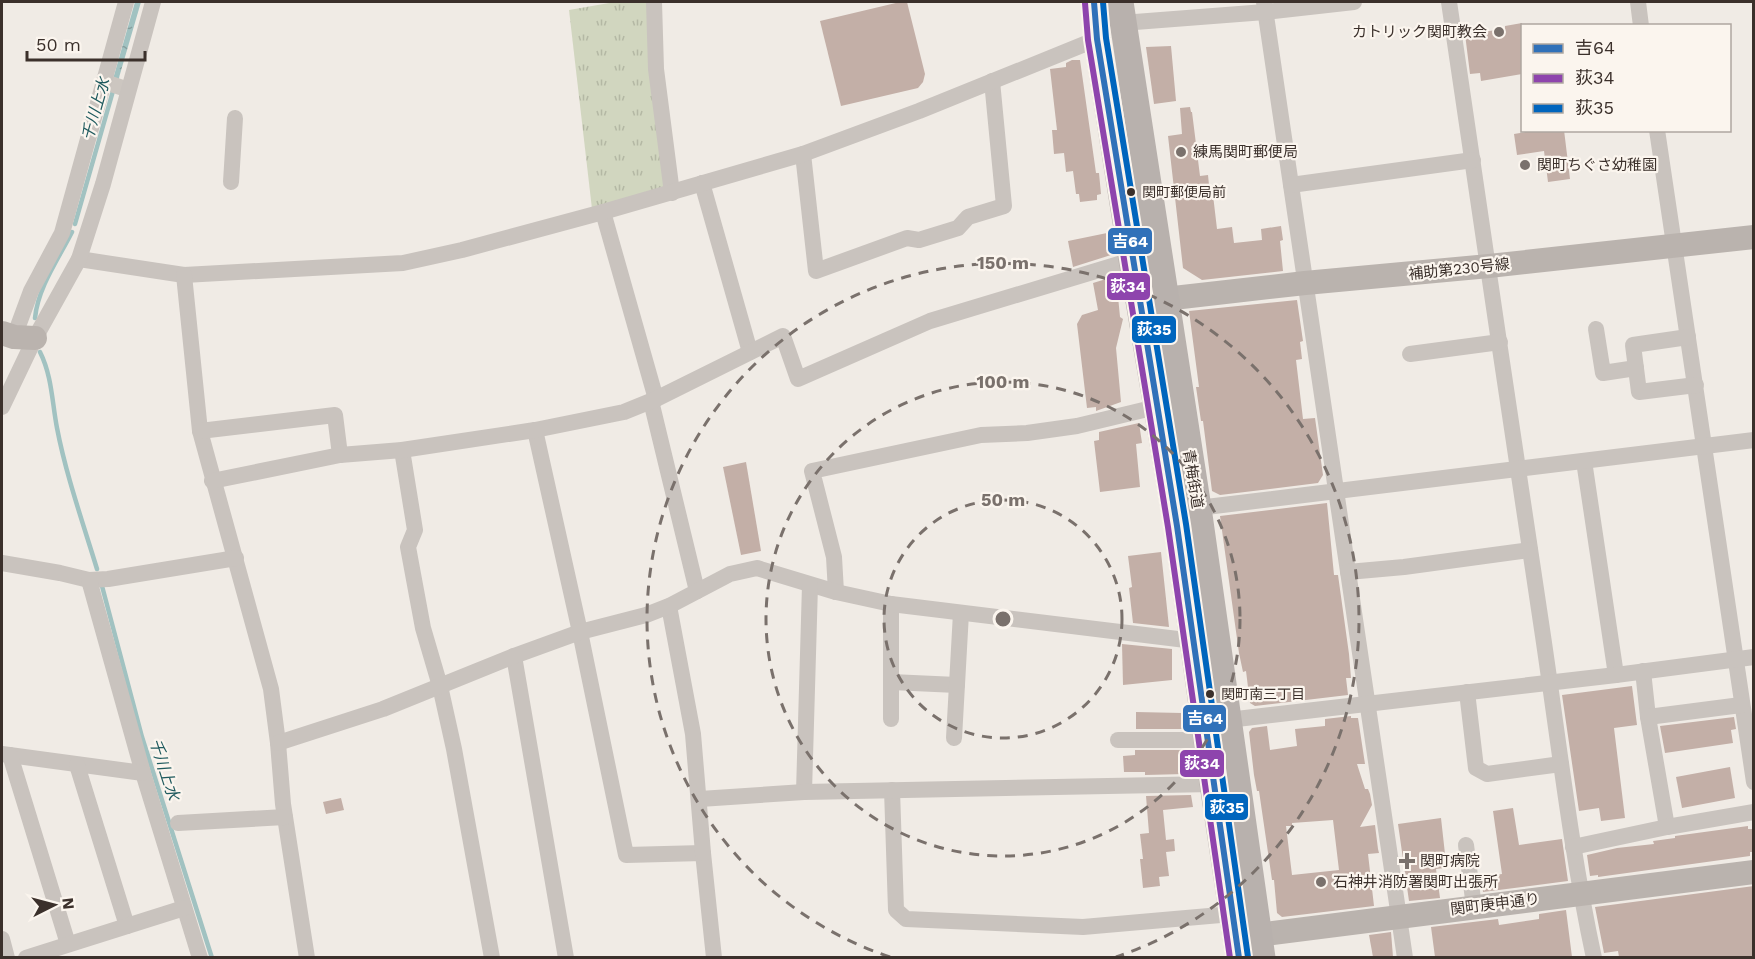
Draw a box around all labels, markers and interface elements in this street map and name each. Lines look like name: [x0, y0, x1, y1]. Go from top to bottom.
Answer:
place label: カトリック関町教会: [1352, 23, 1487, 41]
scale bar: [27, 24, 146, 62]
legend: [1521, 24, 1731, 132]
marker: カトリック関町教会: [1492, 25, 1506, 39]
text: 50 m: [36, 34, 81, 55]
text: 吉64: [1575, 37, 1615, 58]
text: 荻34: [1575, 67, 1615, 88]
water label: 千川上水: [78, 74, 114, 143]
text: 荻35: [1575, 97, 1614, 118]
place label: 練馬関町郵便局: [1193, 143, 1298, 161]
marker: 練馬関町郵便局: [1174, 145, 1188, 159]
place label: 関町ちぐさ幼稚園: [1537, 156, 1657, 174]
marker: 関町ちぐさ幼稚園: [1518, 158, 1532, 172]
place label: 関町郵便局前: [1142, 184, 1226, 200]
marker: 関町郵便局前: [1125, 186, 1137, 198]
line badge: 吉64: [1107, 227, 1153, 255]
text: 吉64: [1112, 232, 1148, 251]
text: 150 m: [977, 252, 1029, 273]
street label: 補助第230号線: [1407, 255, 1511, 283]
line badge: 荻34: [1106, 272, 1151, 301]
text: 荻34: [1110, 277, 1146, 296]
line badge: 荻35: [1131, 315, 1177, 344]
text: 荻35: [1137, 320, 1171, 339]
text: 100 m: [976, 371, 1030, 392]
street label: 青梅街道: [1179, 448, 1207, 510]
text: 50 m: [981, 489, 1025, 510]
centre of rings: [993, 609, 1013, 629]
place label: 関町南三丁目: [1221, 686, 1305, 702]
marker: 関町南三丁目: [1204, 688, 1216, 700]
line badge: 吉64: [1182, 704, 1227, 733]
text: 吉64: [1187, 709, 1223, 728]
water label: 千川上水: [146, 736, 184, 804]
line badge: 荻34: [1179, 749, 1225, 778]
text: 荻34: [1184, 754, 1220, 773]
line badge: 荻35: [1204, 793, 1249, 821]
text: 荻35: [1210, 798, 1244, 817]
marker: 関町病院: [1398, 852, 1416, 870]
place label: 関町病院: [1420, 852, 1480, 870]
place label: 石神井消防署関町出張所: [1333, 873, 1498, 891]
north arrow: [24, 875, 84, 935]
marker: 石神井消防署関町出張所: [1314, 875, 1328, 889]
street label: 関町庚申通り: [1449, 890, 1541, 918]
text: N: [58, 897, 78, 910]

